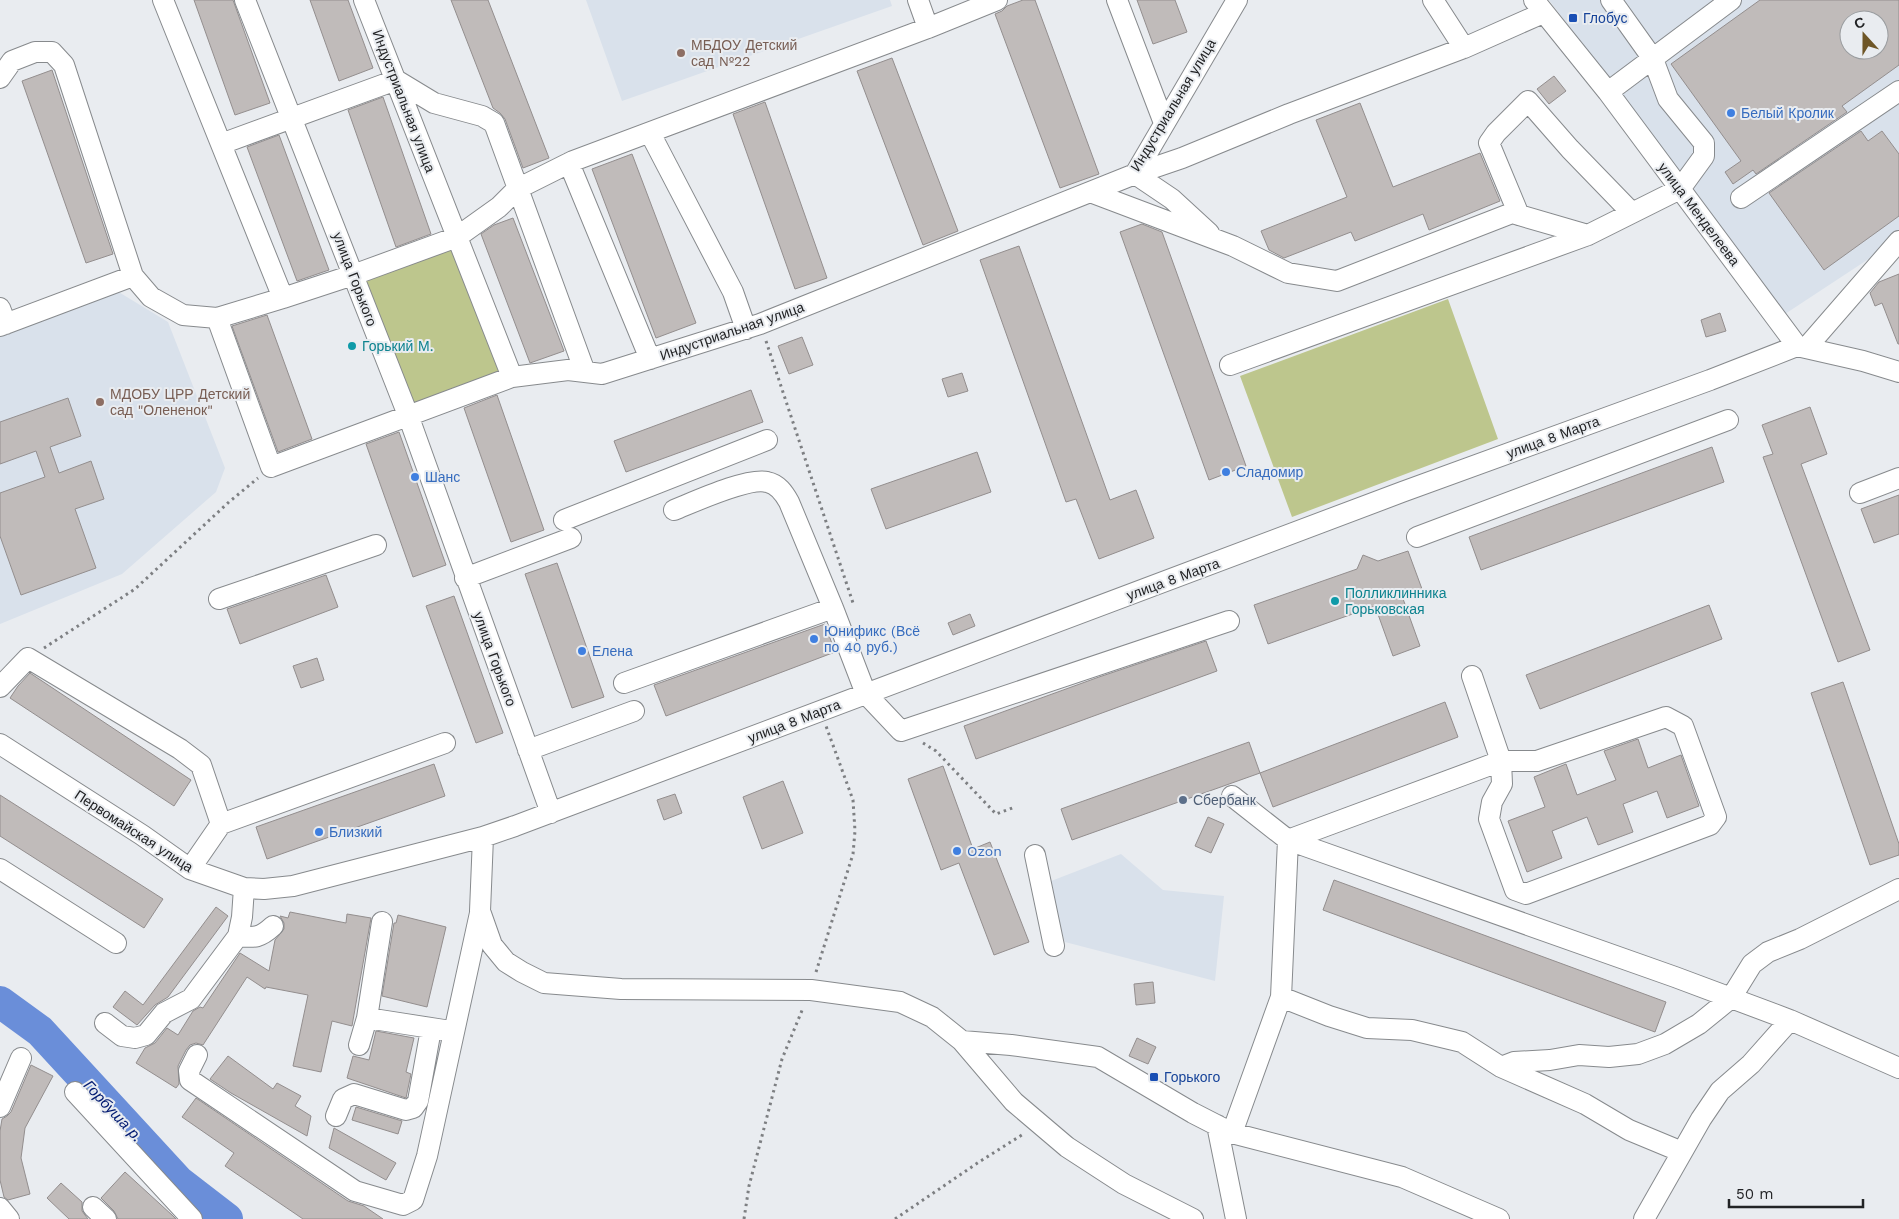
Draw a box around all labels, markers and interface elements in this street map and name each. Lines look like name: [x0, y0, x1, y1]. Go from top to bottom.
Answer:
place label: Глобус: [1583, 10, 1627, 26]
north arrow: [1839, 10, 1889, 60]
marker: Глобус: [1567, 12, 1579, 24]
text: С: [1852, 14, 1867, 32]
street label: Индустриальная улица: [369, 27, 439, 175]
street label: Индустриальная улица: [1127, 36, 1219, 174]
place label: МБДОУ Детский сад №22: [691, 37, 797, 69]
marker: МБДОУ Детский сад №22: [675, 47, 687, 59]
place label: Белый Кролик: [1741, 105, 1835, 121]
marker: Белый Кролик: [1725, 107, 1737, 119]
street label: улица Менделеева: [1655, 159, 1743, 269]
street label: улица Горького: [330, 230, 380, 328]
street label: Индустриальная улица: [658, 299, 806, 363]
place label: Горький М.: [362, 338, 433, 354]
marker: Горький М.: [346, 340, 358, 352]
place label: МДОБУ ЦРР Детский сад "Олененок": [110, 386, 250, 418]
marker: МДОБУ ЦРР Детский сад "Олененок": [94, 396, 106, 408]
street label: улица 8 Марта: [1504, 413, 1602, 461]
place label: Сладомир: [1236, 464, 1303, 480]
marker: Сладомир: [1220, 466, 1232, 478]
place label: Шанс: [425, 469, 460, 485]
marker: Шанс: [409, 471, 421, 483]
street label: улица 8 Марта: [1124, 555, 1222, 603]
place label: Полликлинника Горьковская: [1345, 585, 1447, 617]
marker: Полликлинника Горьковская: [1329, 595, 1341, 607]
street label: улица Горького: [470, 610, 520, 709]
place label: Юнификс (Всё по 40 руб.): [824, 623, 920, 655]
marker: Юнификс (Всё по 40 руб.): [808, 633, 820, 645]
place label: Елена: [592, 643, 633, 659]
marker: Елена: [576, 645, 588, 657]
street label: улица 8 Марта: [745, 696, 843, 746]
street label: Первомайская улица: [72, 787, 196, 875]
place label: Сбербанк: [1193, 792, 1257, 808]
marker: Сбербанк: [1177, 794, 1189, 806]
place label: Близкий: [329, 824, 382, 840]
marker: Близкий: [313, 826, 325, 838]
place label: Ozon: [967, 843, 1002, 859]
marker: Ozon: [951, 845, 963, 857]
place label: Горького: [1164, 1069, 1220, 1085]
marker: Горького: [1148, 1071, 1160, 1083]
water label: Горбуша р.: [80, 1076, 146, 1146]
scale bar: [1729, 1176, 1863, 1208]
text: 50 m: [1736, 1185, 1773, 1203]

